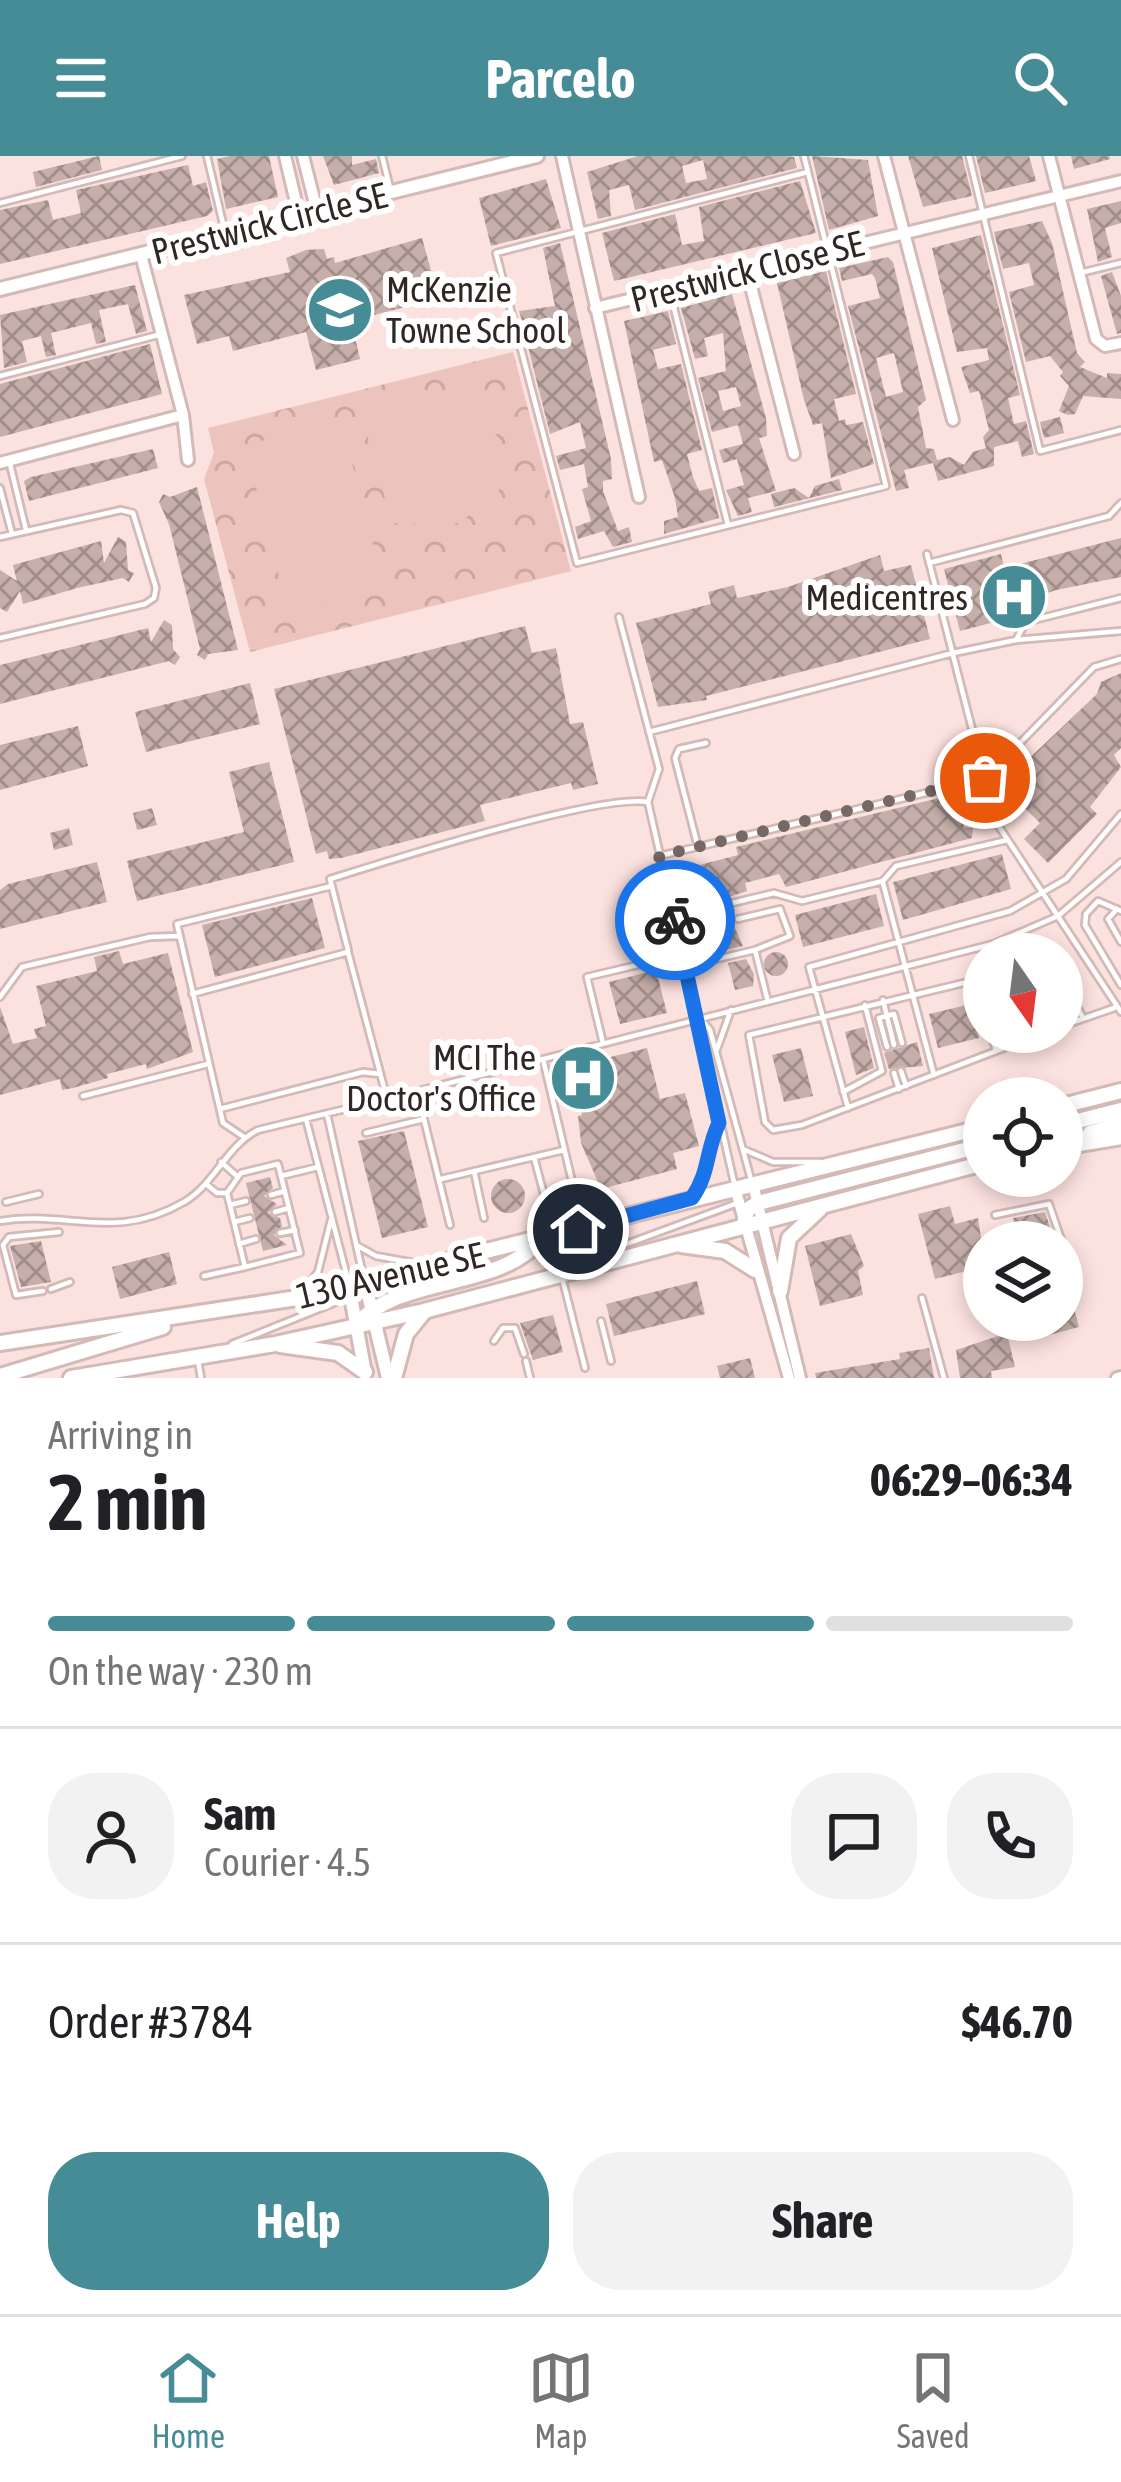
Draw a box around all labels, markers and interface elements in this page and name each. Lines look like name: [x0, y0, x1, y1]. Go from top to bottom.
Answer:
icon: menu: [48, 45, 114, 111]
icon: search: [1007, 45, 1073, 111]
text: Parcelo: [485, 48, 636, 109]
street label: Prestwick Circle SE: [147, 173, 391, 273]
street label: Prestwick Close SE: [626, 222, 868, 320]
place label: McKenzie Towne School: [386, 268, 566, 351]
school or university icon: McKenzie Towne School: [305, 275, 375, 345]
hospital icon: Medicentres: [979, 562, 1049, 632]
place label: Medicentres: [805, 576, 968, 618]
pin: [934, 727, 1036, 829]
icon: bag: [952, 745, 1018, 811]
courier: [615, 860, 735, 980]
icon: bike: [642, 887, 708, 953]
north arrow: [963, 933, 1083, 1053]
map controls: [963, 933, 1083, 1341]
place label: MCI The Doctor's Office: [346, 1036, 536, 1119]
hospital icon: MCI The Doctor's Office: [548, 1043, 618, 1113]
button: locate: [963, 1077, 1083, 1197]
pin: [527, 1178, 629, 1280]
icon: home: [545, 1196, 611, 1262]
button: layers: [963, 1221, 1083, 1341]
street label: 130 Avenue SE: [292, 1233, 488, 1317]
text: Arriving in: [48, 1413, 193, 1457]
text: 06:29–06:34: [870, 1454, 1073, 1506]
text: 2 min: [48, 1457, 207, 1547]
text: On the way · 230 m: [48, 1649, 313, 1693]
button: person: [48, 1773, 174, 1899]
button: chat: [791, 1773, 917, 1899]
button: phone: [947, 1773, 1073, 1899]
text: Sam: [204, 1788, 276, 1840]
text: Courier · 4.5: [204, 1840, 371, 1884]
text: Order #3784: [48, 1996, 253, 2048]
text: $46.70: [961, 1996, 1073, 2048]
button: Help: [48, 2152, 549, 2290]
button: Share: [573, 2152, 1073, 2290]
tab: Home: [151, 2345, 225, 2455]
tab: Map: [528, 2345, 594, 2455]
tab: Saved: [897, 2345, 970, 2455]

